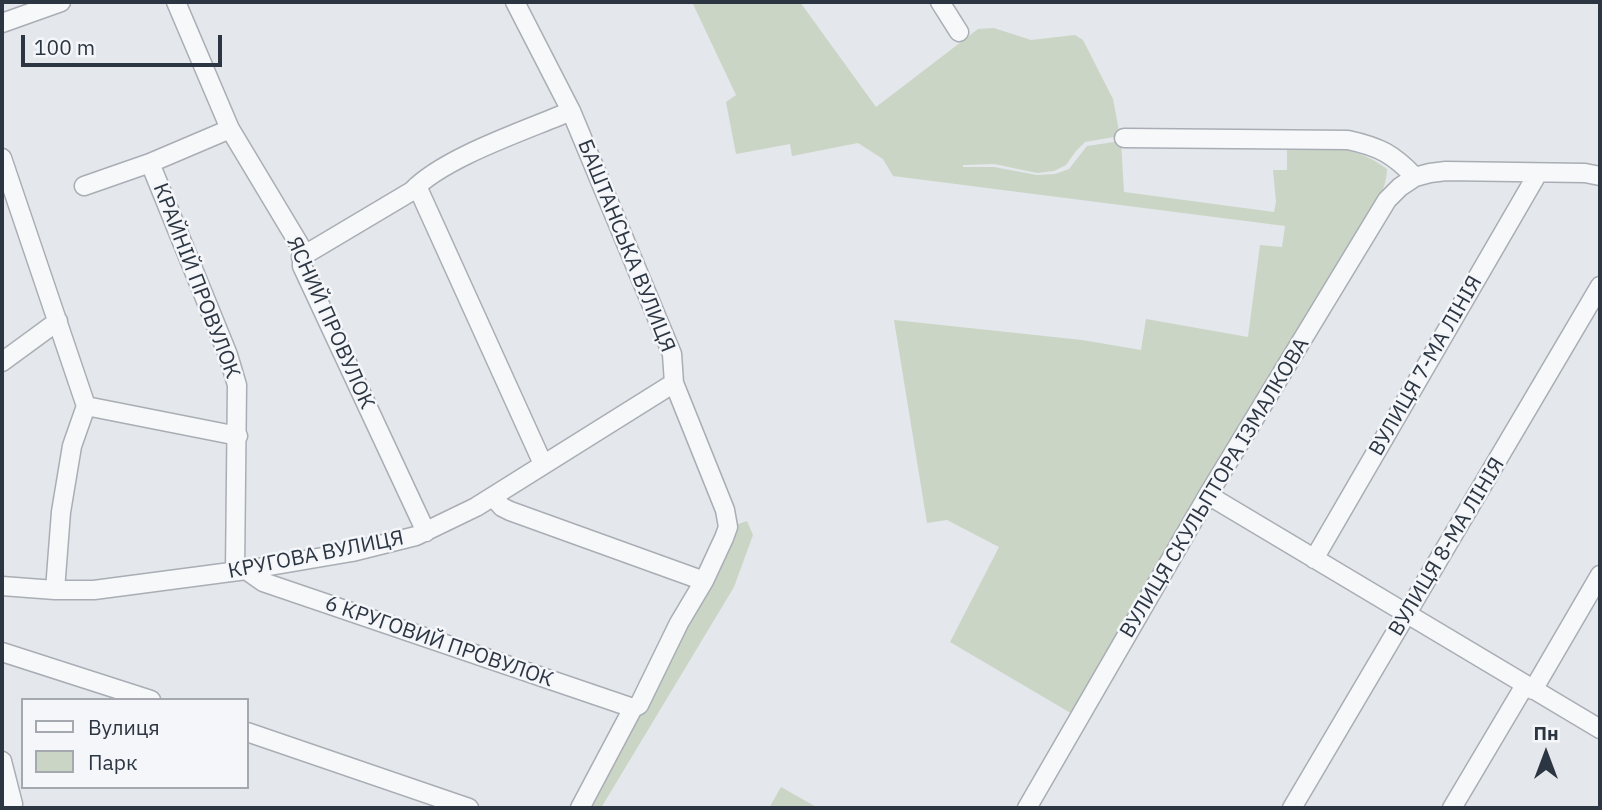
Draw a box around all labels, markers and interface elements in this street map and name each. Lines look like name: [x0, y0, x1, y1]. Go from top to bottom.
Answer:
scale bar: [24, 21, 226, 65]
text: 100 m: [34, 33, 95, 61]
street label: БАШТАНСЬКА ВУЛИЦЯ: [572, 136, 680, 356]
street label: КРАЙНІЙ ПРОВУЛОК: [147, 180, 245, 382]
street label: ЯСНИЙ ПРОВУЛОК: [281, 233, 379, 413]
street label: ВУЛИЦЯ 7-МА ЛІНІЯ: [1364, 272, 1488, 460]
street label: ВУЛИЦЯ СКУЛЬПТОРА ІЗМАЛКОВА: [1115, 333, 1315, 643]
street label: ВУЛИЦЯ 8-МА ЛІНІЯ: [1384, 453, 1510, 641]
street label: КРУГОВА ВУЛИЦЯ: [226, 526, 406, 584]
street label: 6 КРУГОВИЙ ПРОВУЛОК: [322, 591, 556, 693]
legend: [21, 698, 248, 789]
text: Вулиця: [88, 713, 160, 741]
north arrow: [1511, 719, 1581, 789]
text: Пн: [1533, 721, 1559, 745]
text: Парк: [88, 748, 138, 776]

